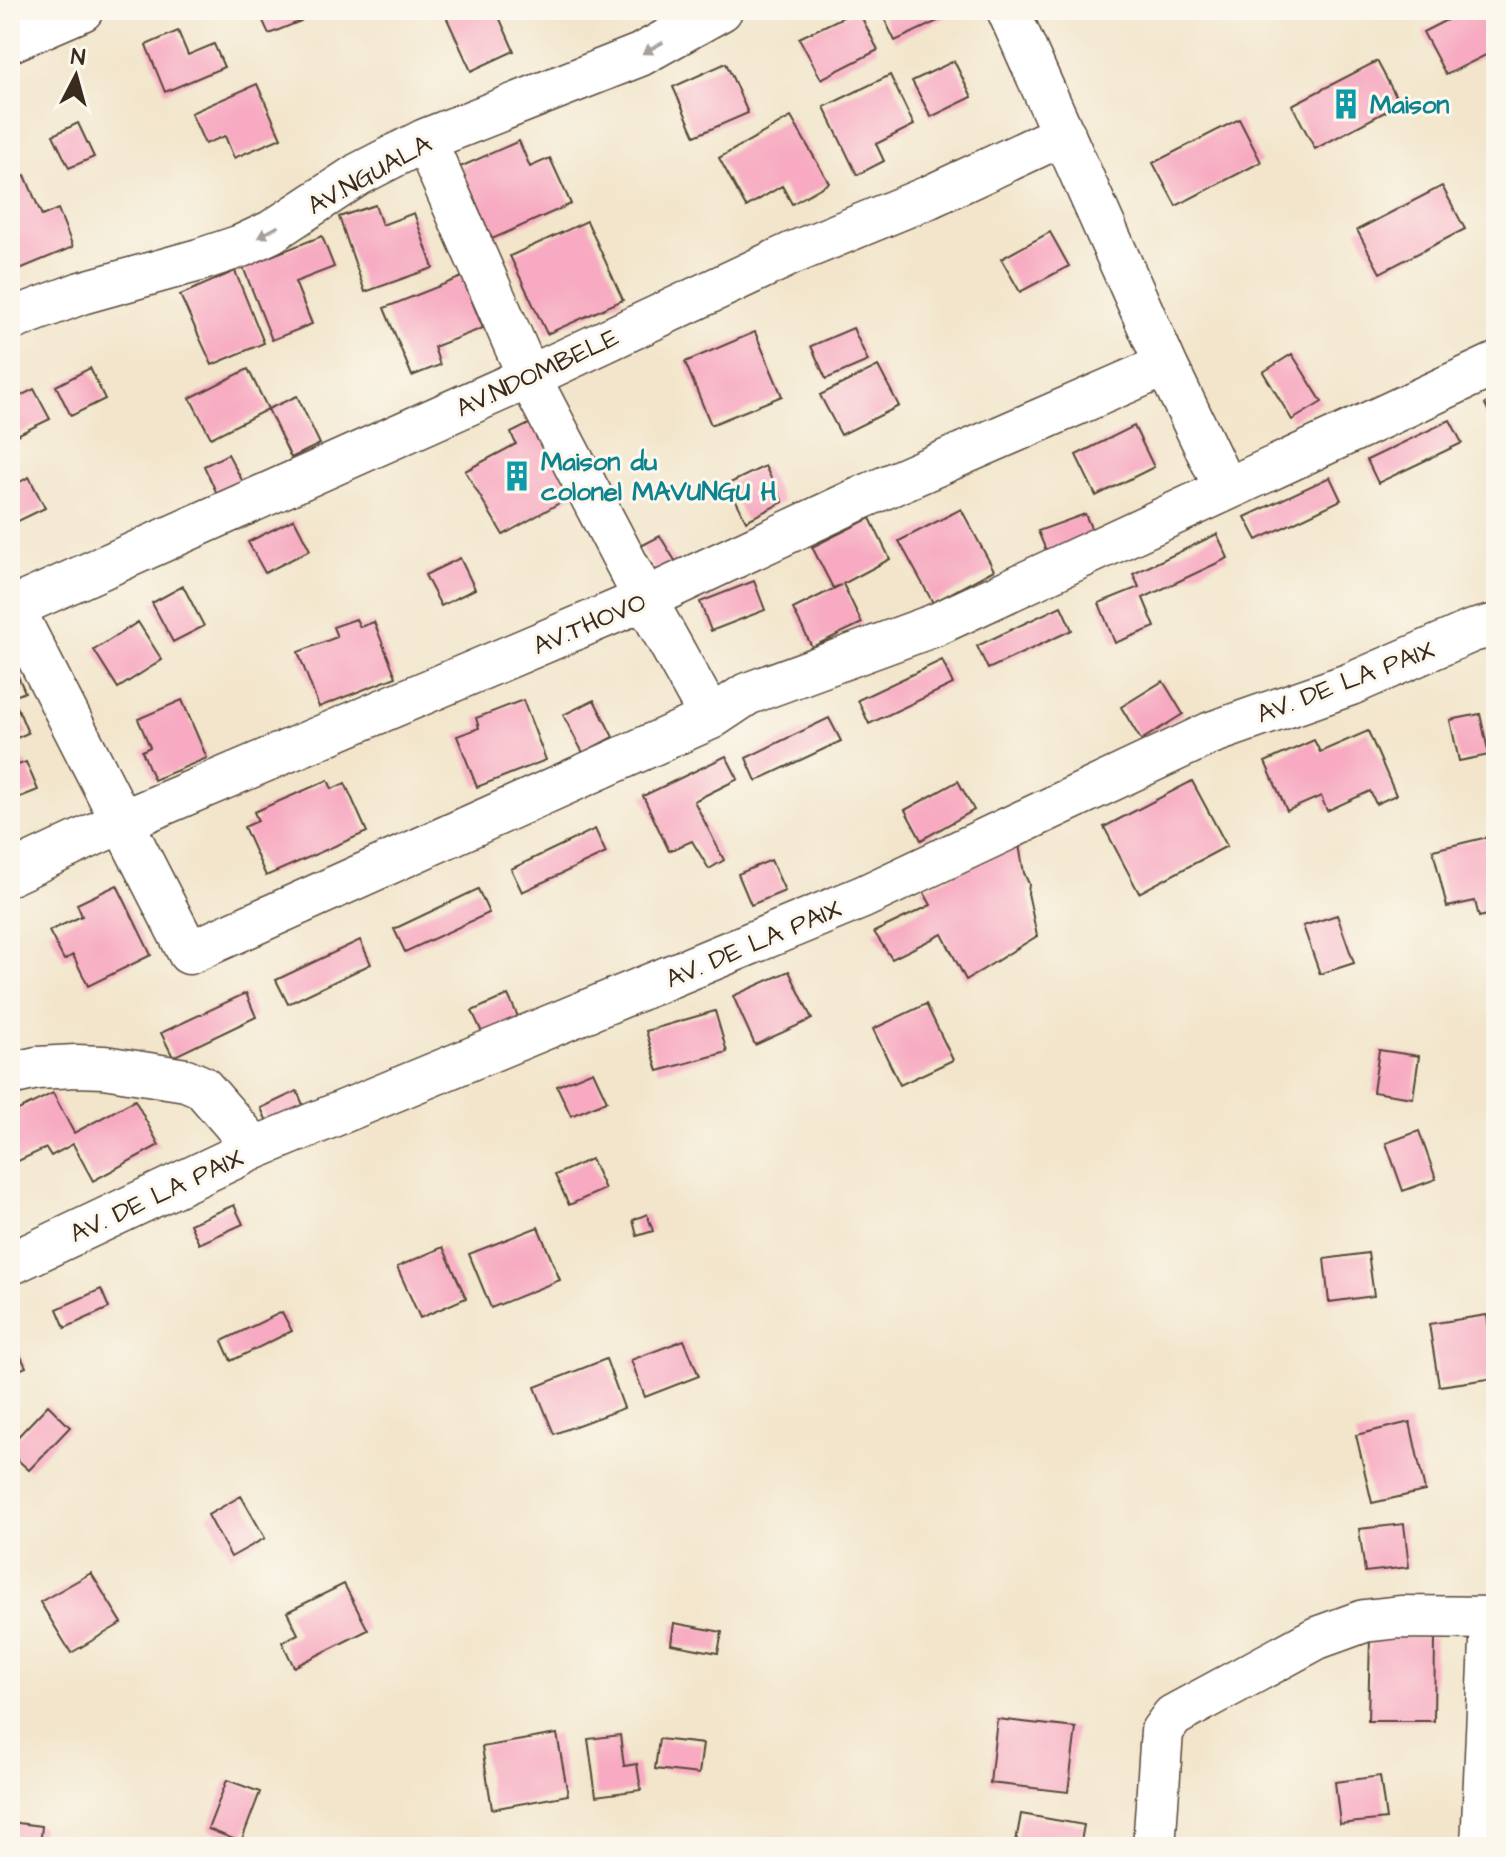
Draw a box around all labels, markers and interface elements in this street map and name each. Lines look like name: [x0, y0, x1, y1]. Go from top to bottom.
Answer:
north arrow: [36, 36, 116, 116]
text: N: [69, 41, 87, 74]
one-way arrow: [642, 41, 664, 55]
building icon: Maison: [1329, 87, 1363, 121]
place label: Maison: [1370, 87, 1449, 123]
street label: AV.NGUALA: [301, 126, 438, 224]
one-way arrow: [257, 225, 280, 239]
street label: AV.NDOMBELE: [450, 319, 625, 426]
place label: Maison du colonel MAVUNGU H: [541, 444, 777, 510]
building icon: Maison du colonel MAVUNGU H: [500, 459, 534, 493]
street label: AV.THOVO: [527, 584, 652, 664]
street label: AV. DE LA PAIX: [1251, 632, 1439, 732]
street label: AV. DE LA PAIX: [660, 891, 847, 997]
street label: AV. DE LA PAIX: [64, 1140, 249, 1252]

